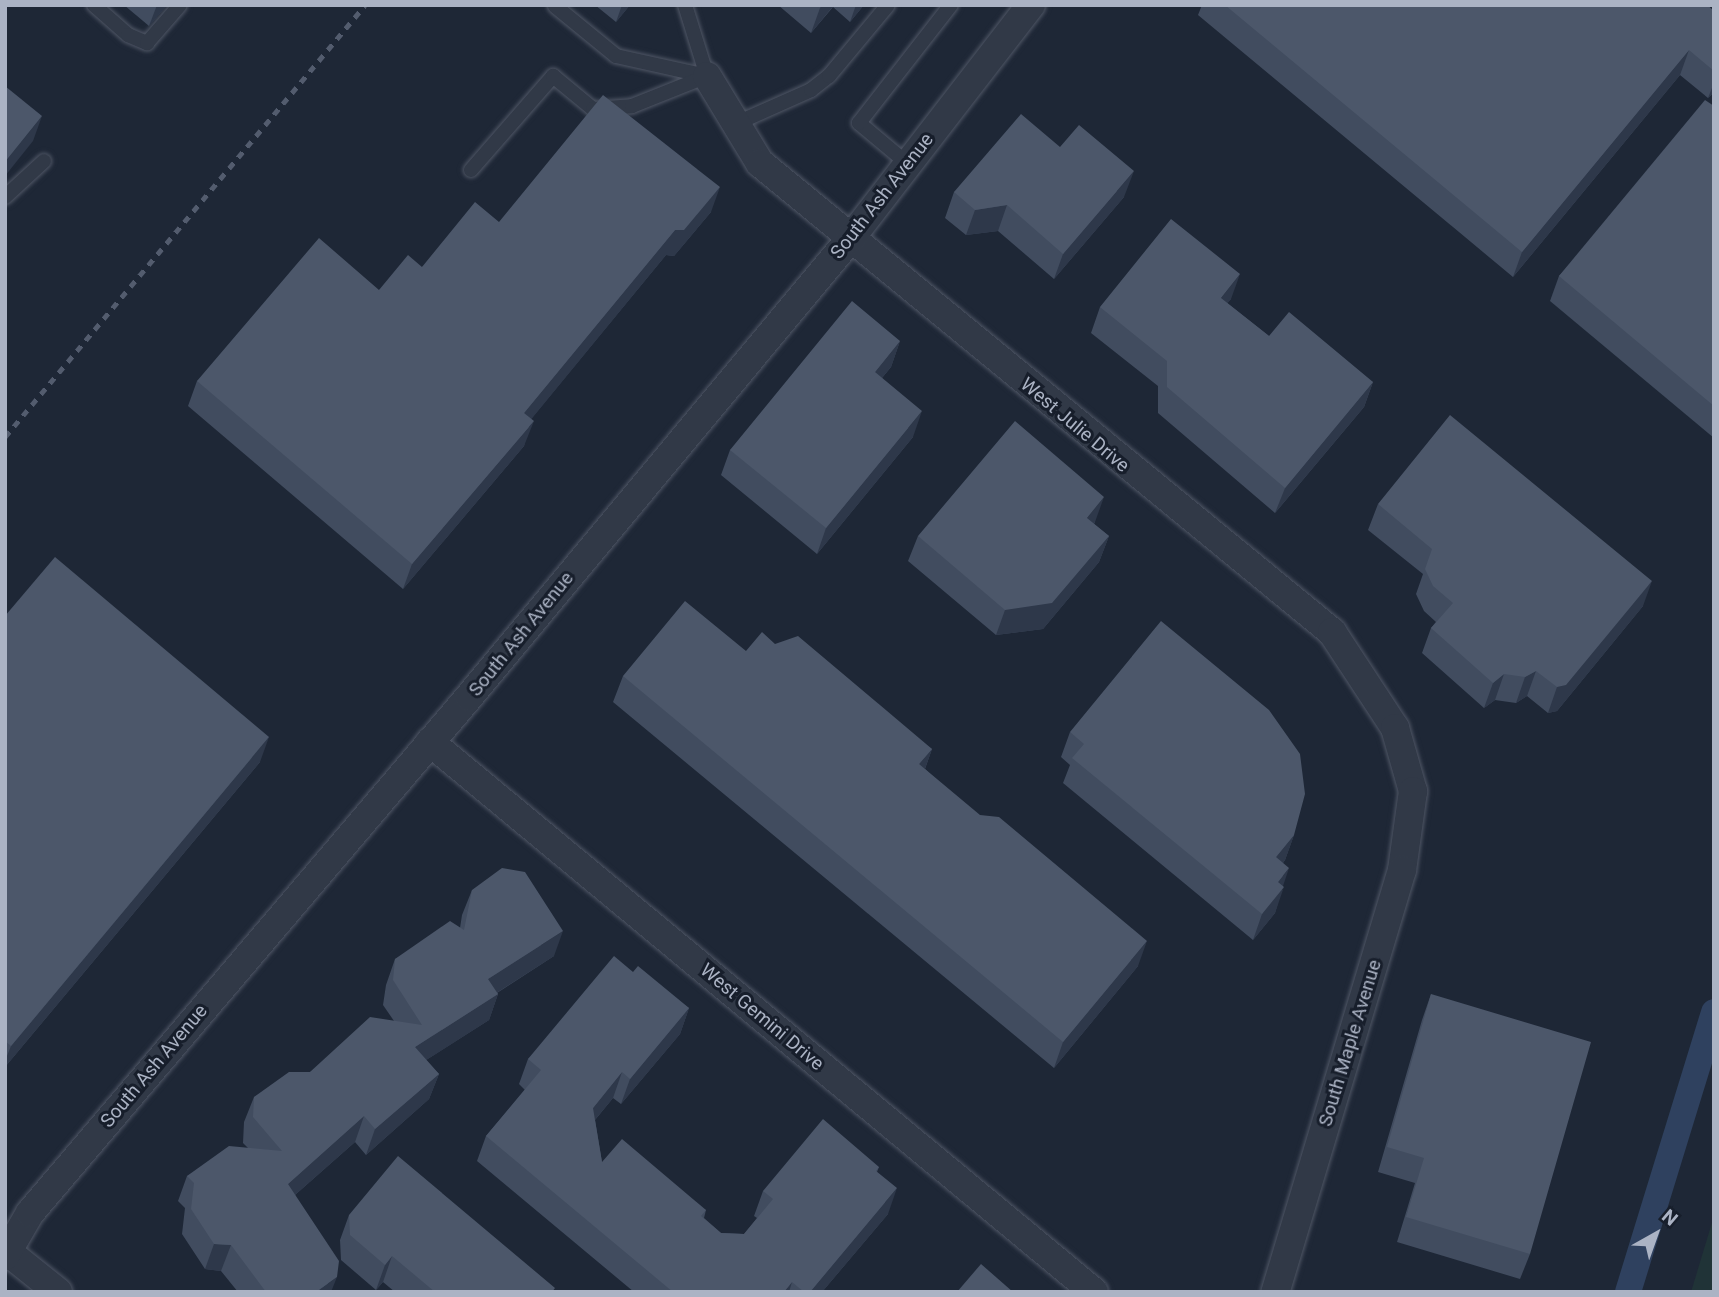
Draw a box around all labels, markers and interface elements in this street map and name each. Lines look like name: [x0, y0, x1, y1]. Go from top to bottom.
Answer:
street label: South Ash Avenue: [826, 129, 938, 263]
street label: West Julie Drive: [1016, 373, 1134, 477]
street label: South Ash Avenue: [464, 567, 578, 701]
street label: South Maple Avenue: [1314, 957, 1386, 1129]
street label: West Gemini Drive: [696, 959, 828, 1075]
street label: South Ash Avenue: [96, 1000, 212, 1132]
north arrow: [1621, 1199, 1691, 1269]
text: N: [1657, 1204, 1682, 1231]

